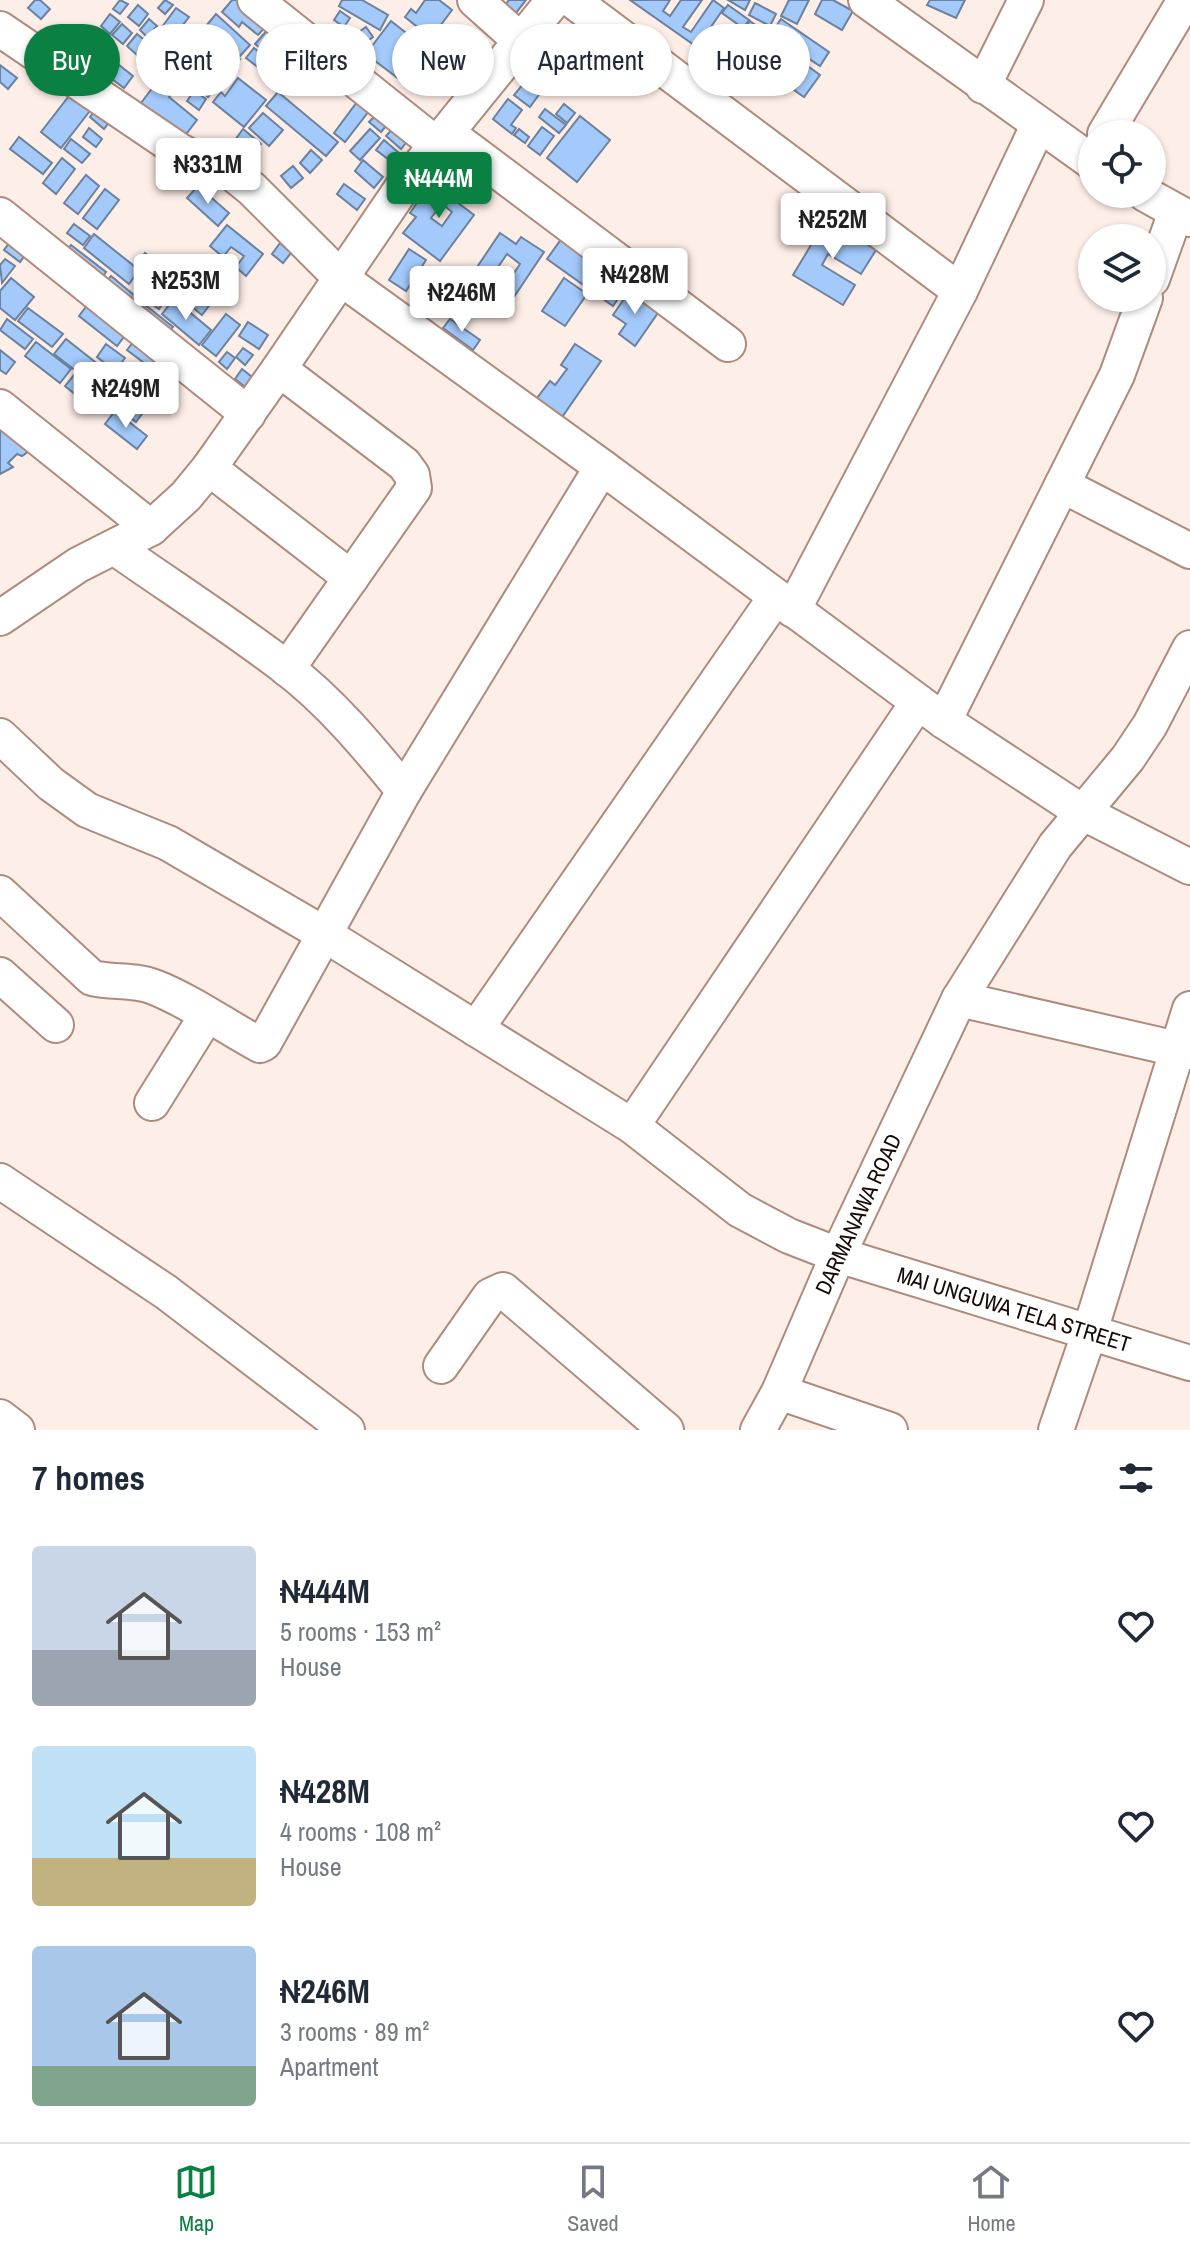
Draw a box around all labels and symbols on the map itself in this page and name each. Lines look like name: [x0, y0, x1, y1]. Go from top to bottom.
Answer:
pin: ₦331M: [152, 138, 264, 206]
pin: ₦444M: [383, 152, 495, 220]
pin: ₦252M: [777, 193, 889, 261]
pin: ₦428M: [579, 248, 691, 316]
pin: ₦253M: [130, 254, 242, 322]
pin: ₦246M: [406, 266, 518, 334]
pin: ₦249M: [70, 362, 182, 430]
street label: DARMANAWA ROAD: [808, 1129, 908, 1299]
street label: MAI UNGUWA TELA STREET: [894, 1259, 1134, 1359]

